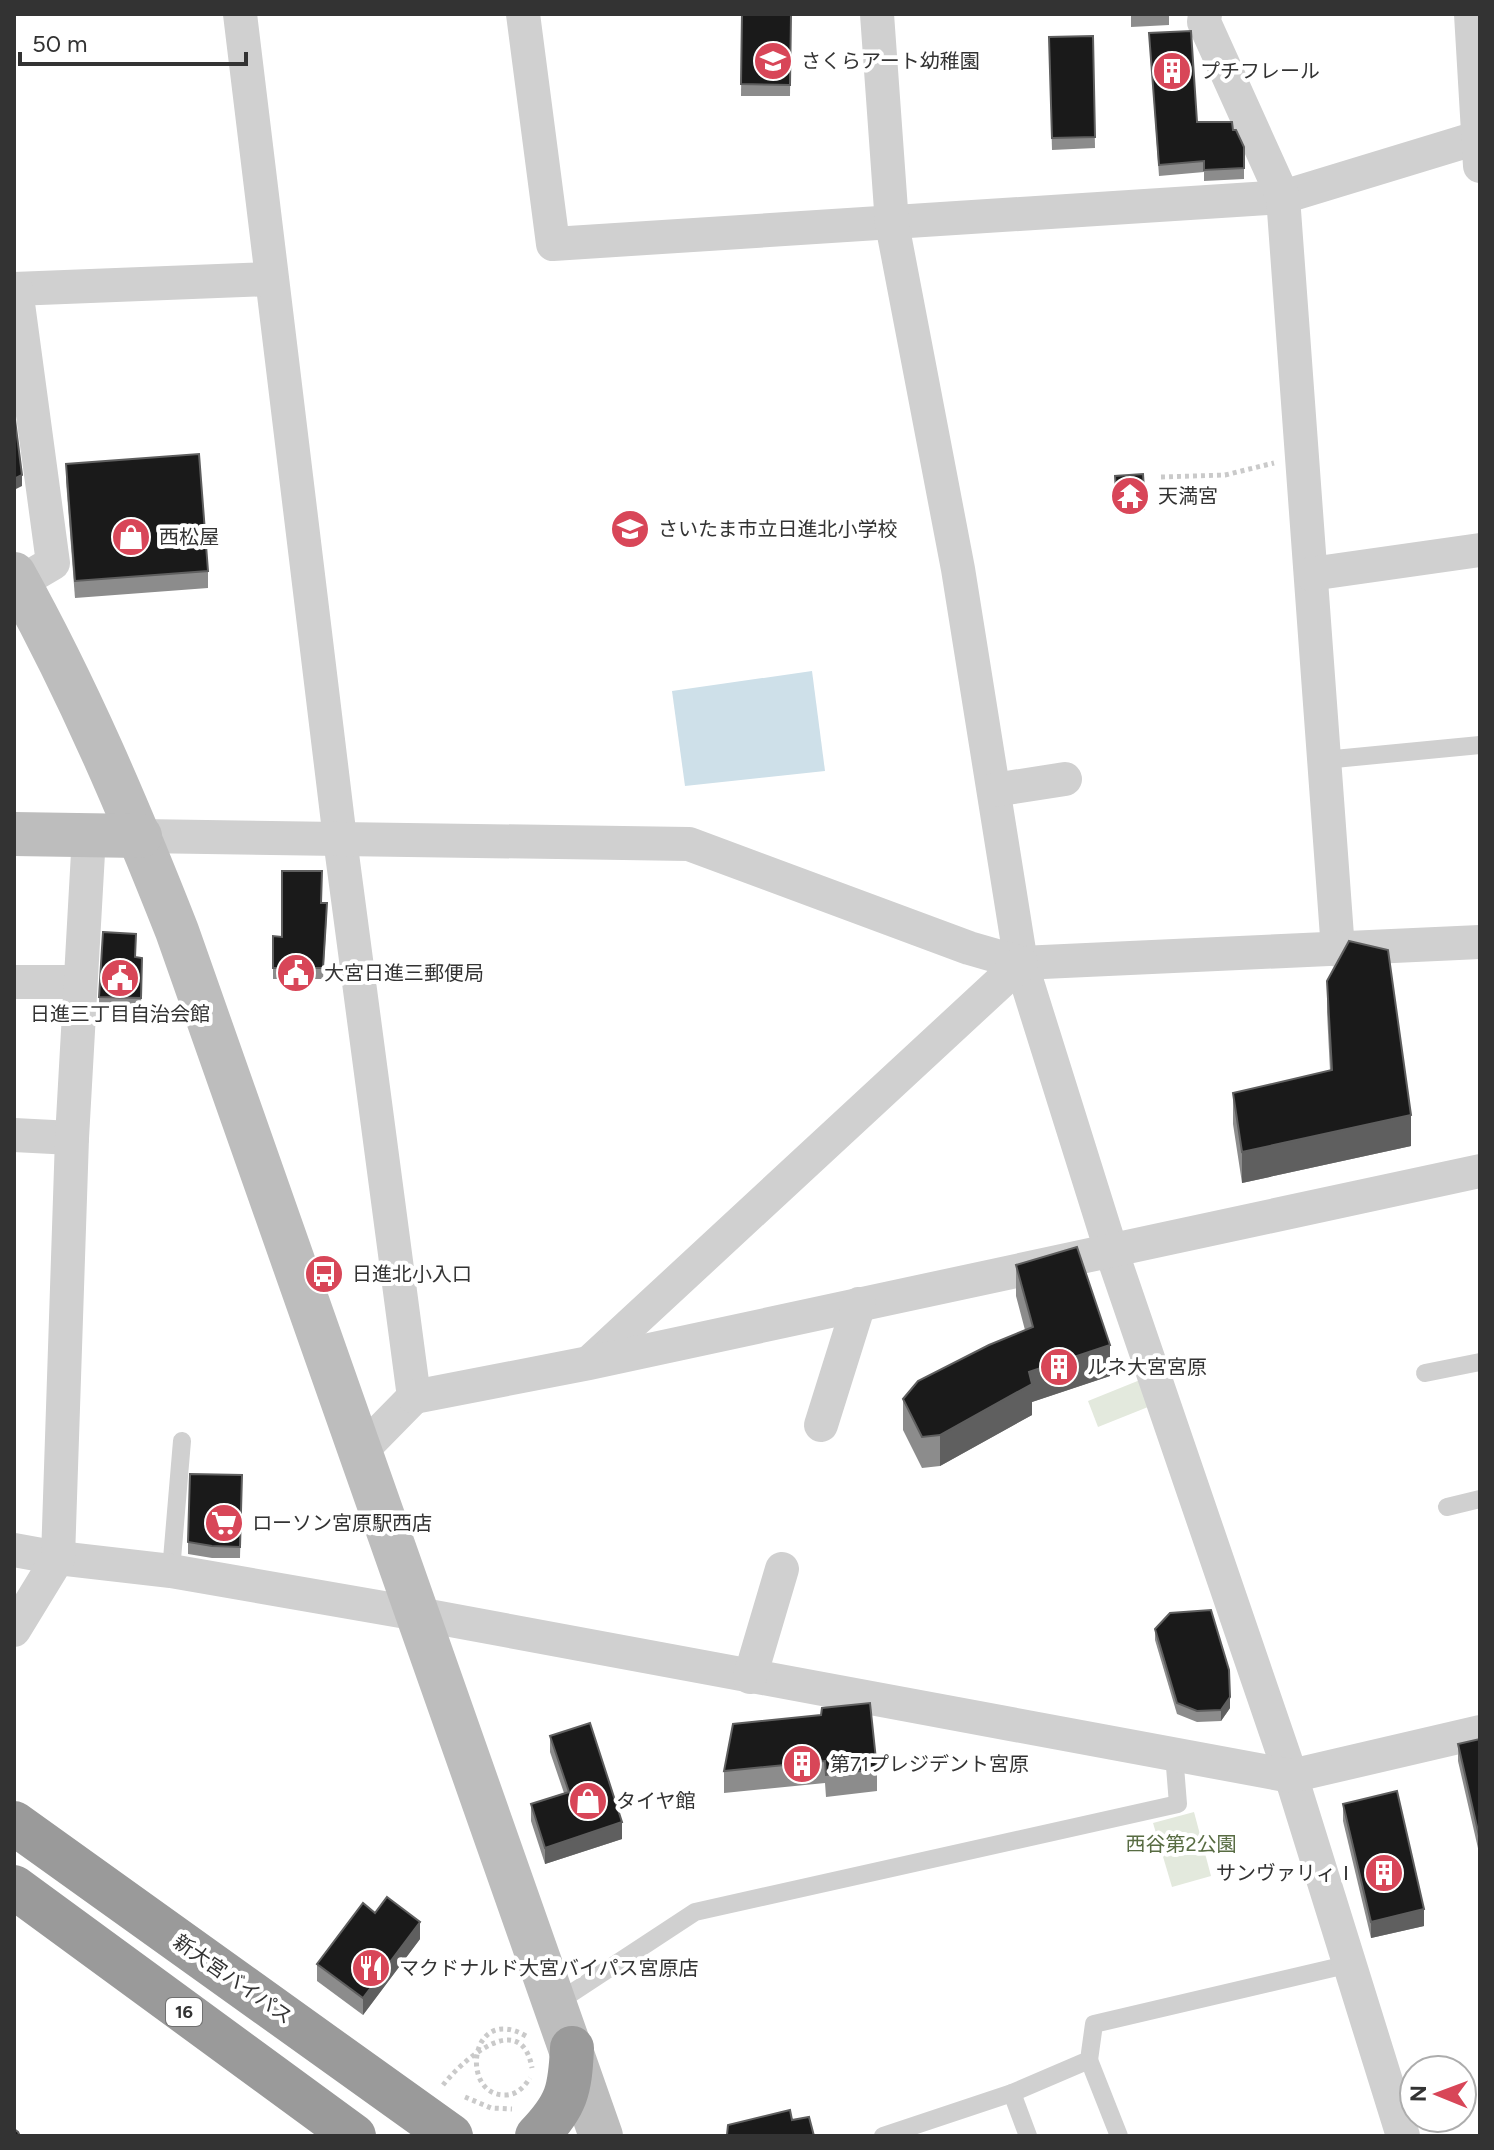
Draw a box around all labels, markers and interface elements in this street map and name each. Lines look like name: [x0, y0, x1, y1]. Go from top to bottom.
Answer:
scale bar: [20, 16, 246, 66]
text: 50 m: [32, 29, 88, 58]
school or university icon: さくらアート幼稚園: [752, 40, 794, 82]
place label: さくらアート幼稚園: [801, 49, 980, 73]
building icon: プチフレール: [1151, 50, 1193, 92]
place label: プチフレール: [1200, 59, 1320, 83]
temple icon: 天満宮: [1109, 475, 1151, 517]
place label: 天満宮: [1158, 484, 1218, 508]
school or university icon: さいたま市立日進北小学校: [609, 508, 651, 550]
shop icon: 西松屋: [110, 516, 152, 558]
place label: さいたま市立日進北小学校: [658, 517, 897, 541]
place label: 西松屋: [159, 525, 219, 549]
public building icon: 大宮日進三郵便局: [275, 952, 317, 994]
public building icon: 日進三丁目自治会館: [99, 957, 141, 999]
place label: 大宮日進三郵便局: [324, 961, 484, 985]
place label: 日進三丁目自治会館: [30, 1002, 210, 1026]
bus stop icon: 日進北小入口: [303, 1253, 345, 1295]
place label: 日進北小入口: [352, 1262, 472, 1286]
building icon: ルネ大宮宮原: [1038, 1346, 1080, 1388]
place label: ルネ大宮宮原: [1087, 1355, 1207, 1379]
supermarket icon: ローソン宮原駅西店: [203, 1502, 245, 1544]
place label: ローソン宮原駅西店: [252, 1511, 432, 1535]
building icon: 第71プレジデント宮原: [781, 1743, 823, 1785]
place label: 第71プレジデント宮原: [830, 1752, 1029, 1776]
shop icon: タイヤ館: [567, 1780, 609, 1822]
place label: タイヤ館: [616, 1789, 695, 1813]
park label: 西谷第2公園: [1125, 1832, 1237, 1856]
building icon: サンヴァリィⅠ: [1363, 1852, 1405, 1894]
place label: サンヴァリィⅠ: [1216, 1861, 1356, 1885]
street label: 新大宮バイパス: [169, 1929, 297, 2029]
restaurant icon: マクドナルド大宮バイパス宮原店: [350, 1947, 392, 1989]
place label: マクドナルド大宮バイパス宮原店: [399, 1956, 699, 1980]
road number: 16: [166, 1998, 202, 2026]
north arrow: [1398, 2054, 1478, 2134]
text: N: [1405, 2085, 1432, 2102]

